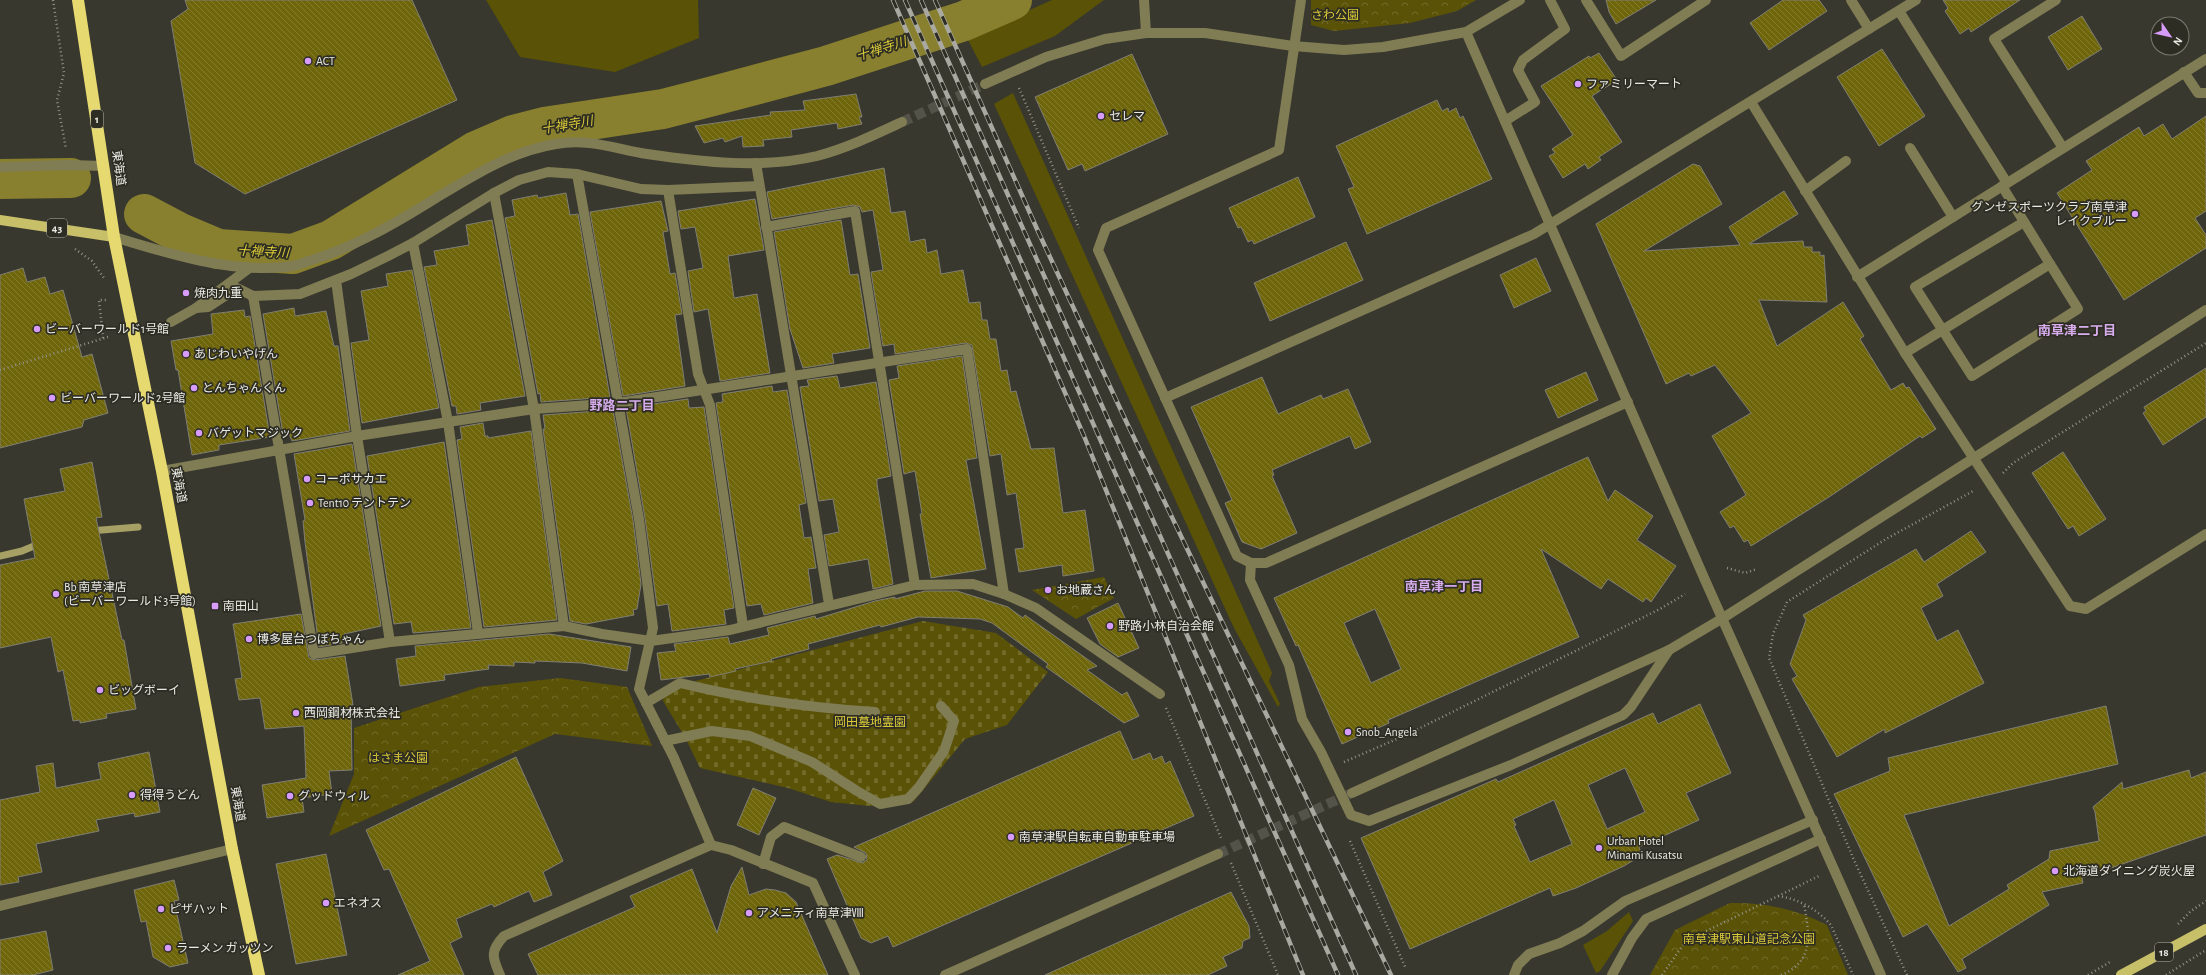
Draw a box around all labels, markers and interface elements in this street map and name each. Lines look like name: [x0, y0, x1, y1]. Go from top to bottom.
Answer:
park label: さわ公園: [1311, 8, 1359, 21]
north arrow: [2150, 16, 2190, 56]
water label: 十禅寺川: [854, 34, 910, 64]
text: N: [2171, 35, 2185, 48]
place label: ACT: [316, 55, 335, 67]
marker: ACT: [303, 56, 313, 66]
place label: ファミリーマート: [1586, 78, 1682, 90]
marker: ファミリーマート: [1573, 79, 1583, 89]
road number: 1: [91, 110, 103, 128]
place label: セレマ: [1109, 110, 1145, 122]
marker: セレマ: [1096, 111, 1106, 121]
water label: 十禅寺川: [540, 113, 596, 136]
street label: 東海道: [111, 149, 128, 187]
place label: グンゼスポーツクラブ南草津 レイクブルー: [1971, 200, 2127, 227]
marker: グンゼスポーツクラブ南草津 レイクブルー: [2130, 209, 2140, 219]
road number: 43: [47, 219, 67, 237]
water label: 十禅寺川: [237, 244, 291, 260]
place label: 焼肉九重: [194, 286, 242, 299]
marker: 焼肉九重: [181, 288, 191, 298]
place label: ビーバーワールド1号館: [45, 323, 169, 335]
marker: ビーバーワールド1号館: [32, 324, 42, 334]
district label: 南草津二丁目: [2038, 324, 2116, 338]
place label: あじわいやげん: [194, 347, 278, 360]
marker: あじわいやげん: [181, 349, 191, 359]
place label: とんちゃんくん: [202, 381, 286, 394]
marker: とんちゃんくん: [189, 383, 199, 393]
place label: ビーバーワールド2号館: [60, 392, 185, 404]
marker: ビーバーワールド2号館: [47, 393, 57, 403]
district label: 野路二丁目: [589, 398, 655, 413]
place label: バゲットマジック: [207, 427, 303, 439]
marker: バゲットマジック: [194, 428, 204, 438]
street label: 東海道: [170, 466, 189, 504]
place label: コーポサカエ: [315, 473, 387, 485]
marker: コーポサカエ: [302, 474, 312, 484]
place label: Tent10 テントテン: [318, 497, 411, 509]
marker: Tent10 テントテン: [305, 498, 315, 508]
district label: 南草津一丁目: [1405, 580, 1483, 594]
place label: Bb 南草津店 (ビーバーワールド3号館): [64, 581, 196, 607]
place label: お地蔵さん: [1056, 584, 1116, 596]
marker: お地蔵さん: [1043, 585, 1053, 595]
marker: Bb 南草津店 (ビーバーワールド3号館): [51, 589, 61, 599]
place label: 南田山: [223, 600, 259, 612]
marker: 南田山: [210, 601, 220, 611]
place label: 野路小林自治会館: [1118, 619, 1214, 632]
marker: 野路小林自治会館: [1105, 621, 1115, 631]
place label: 博多屋台つぼちゃん: [257, 632, 365, 645]
marker: 博多屋台つぼちゃん: [244, 634, 254, 644]
place label: ビッグボーイ: [108, 683, 180, 696]
marker: ビッグボーイ: [95, 685, 105, 695]
place label: 西岡鋼材株式会社: [304, 706, 400, 719]
marker: 西岡鋼材株式会社: [291, 708, 301, 718]
park label: 岡田墓地霊園: [834, 716, 906, 728]
place label: Snob_Angela: [1356, 726, 1418, 738]
marker: Snob_Angela: [1343, 727, 1353, 737]
park label: はさま公園: [368, 752, 428, 764]
street label: 東海道: [229, 785, 248, 823]
place label: 得得うどん: [140, 788, 200, 801]
place label: グッドウィル: [298, 789, 370, 802]
marker: 得得うどん: [127, 790, 137, 800]
marker: グッドウィル: [285, 791, 295, 801]
place label: 南草津駅自転車自動車駐車場: [1019, 830, 1175, 843]
marker: 南草津駅自転車自動車駐車場: [1006, 832, 1016, 842]
place label: Urban Hotel Minami Kusatsu: [1607, 835, 1682, 861]
marker: Urban Hotel Minami Kusatsu: [1594, 843, 1604, 853]
place label: 北海道ダイニング炭火屋: [2063, 864, 2195, 877]
marker: 北海道ダイニング炭火屋: [2050, 866, 2060, 876]
place label: エネオス: [334, 897, 382, 909]
marker: エネオス: [321, 898, 331, 908]
place label: ピザハット: [169, 903, 229, 915]
marker: ピザハット: [156, 904, 166, 914]
place label: アメニティ南草津Ⅷ: [757, 907, 864, 919]
marker: アメニティ南草津Ⅷ: [744, 908, 754, 918]
park label: 南草津駅東山道記念公園: [1683, 932, 1815, 945]
place label: ラーメン ガッツン: [176, 941, 274, 954]
marker: ラーメン ガッツン: [163, 943, 173, 953]
road number: 18: [2155, 943, 2173, 961]

